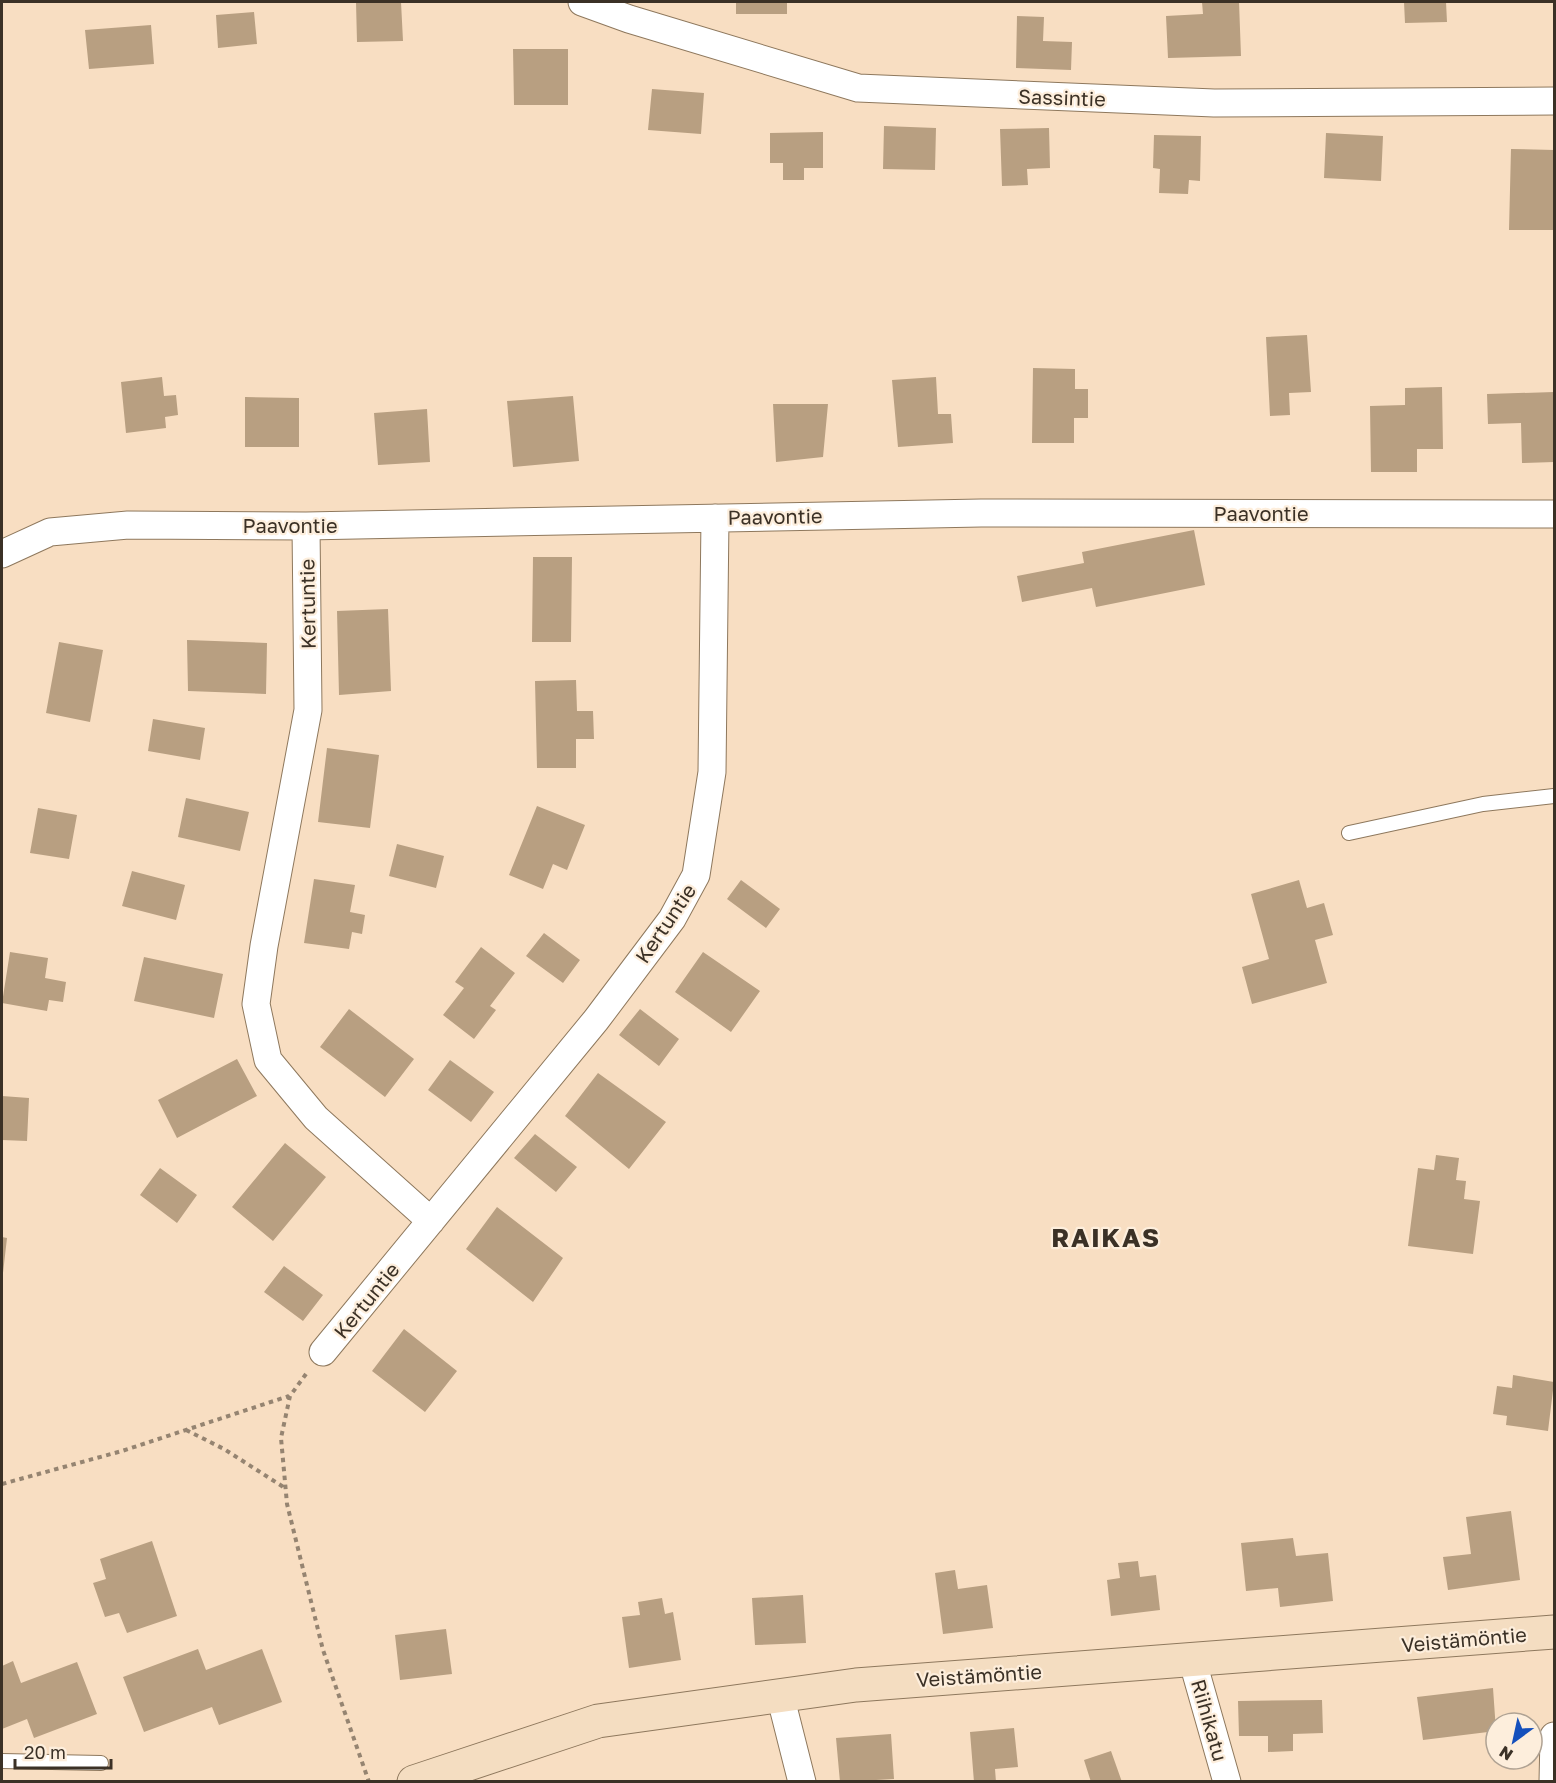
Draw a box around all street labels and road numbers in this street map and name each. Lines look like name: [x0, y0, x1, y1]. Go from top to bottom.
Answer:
street label: Sassintie: [1018, 83, 1106, 111]
street label: Paavontie: [1214, 501, 1308, 525]
street label: Paavontie: [727, 503, 823, 529]
street label: Paavontie: [243, 513, 337, 537]
street label: Kertuntie: [294, 559, 320, 649]
street label: Kertuntie: [630, 879, 700, 967]
street label: Kertuntie: [328, 1257, 404, 1343]
street label: Veistämöntie: [1400, 1622, 1528, 1656]
street label: Veistämöntie: [915, 1659, 1043, 1691]
street label: Riihikatu: [1187, 1676, 1233, 1764]

